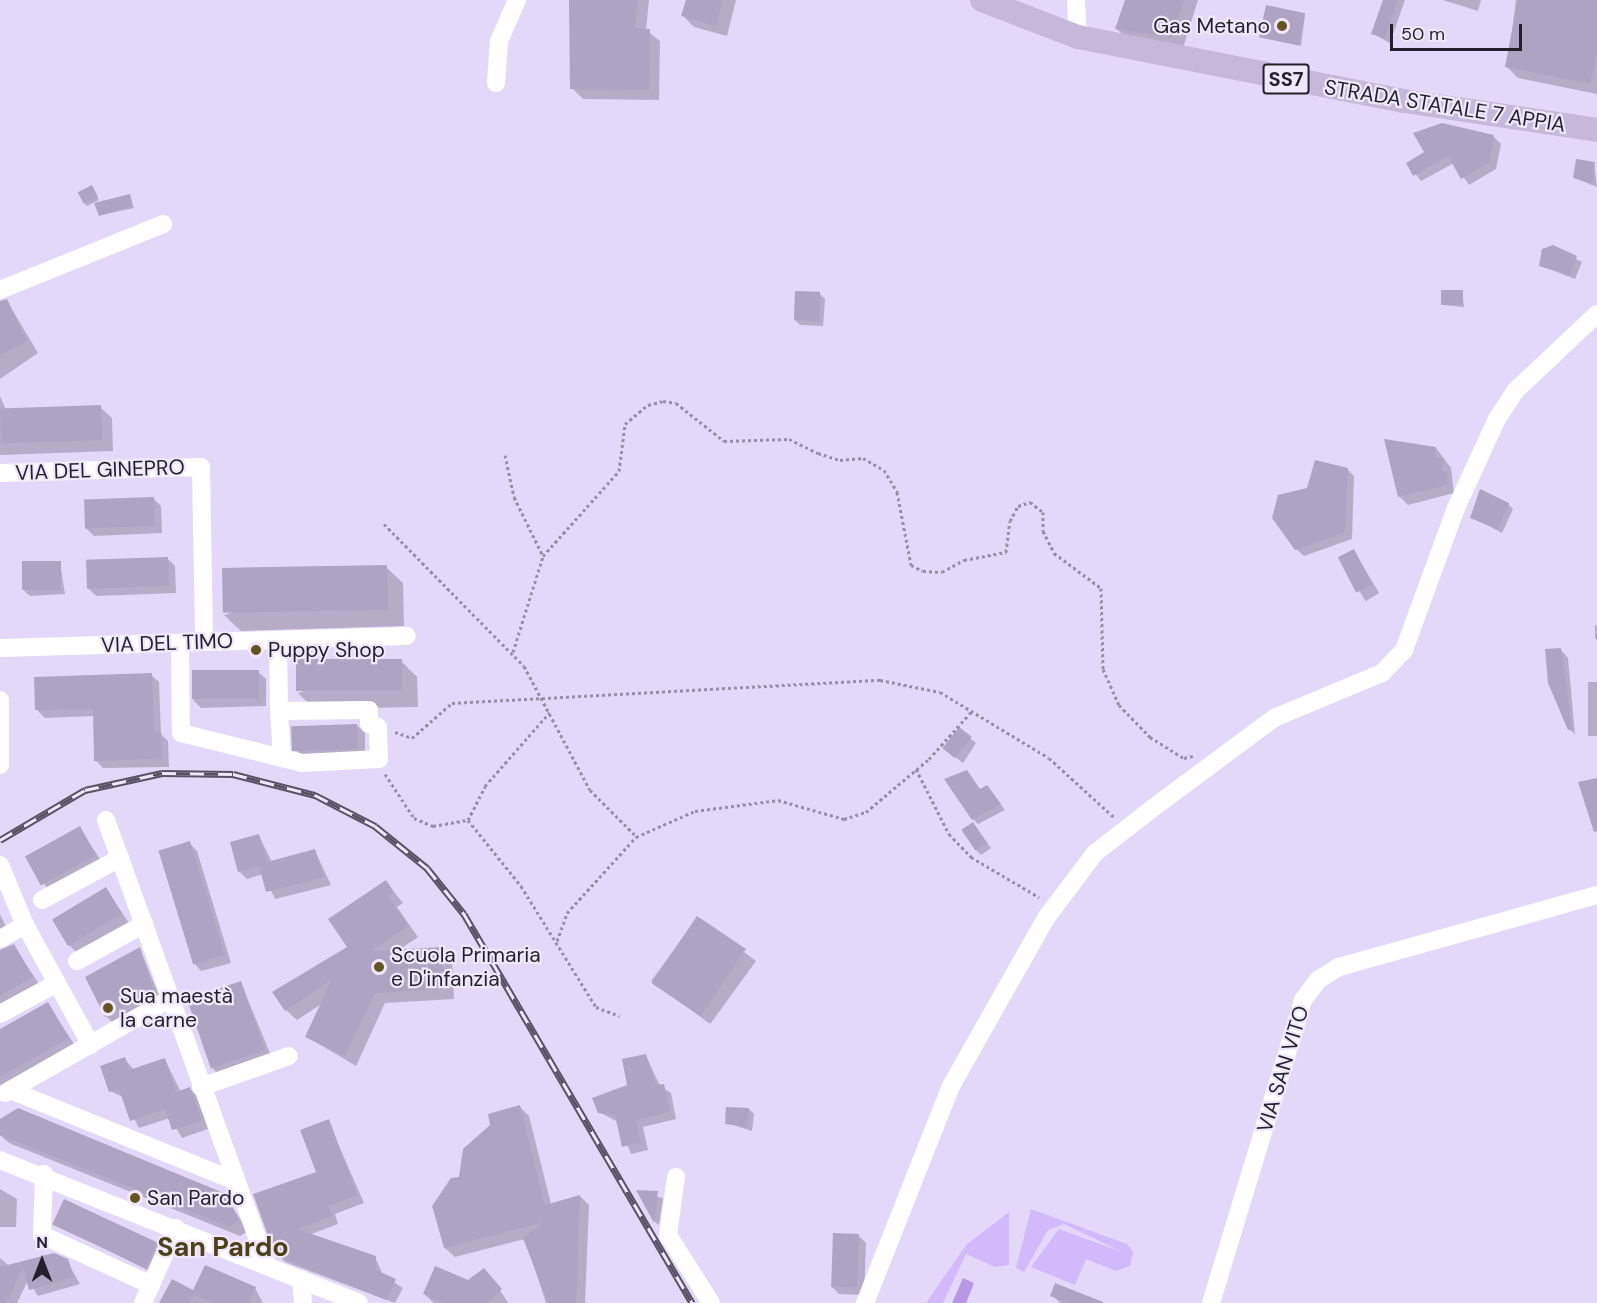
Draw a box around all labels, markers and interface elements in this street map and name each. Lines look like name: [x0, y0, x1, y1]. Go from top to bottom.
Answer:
scale bar: [1393, 12, 1525, 50]
place label: Gas Metano: [1153, 13, 1270, 39]
marker: Gas Metano: [1275, 19, 1289, 33]
text: 50 m: [1401, 22, 1445, 46]
road number: SS7: [1262, 62, 1310, 96]
street label: STRADA STATALE 7 APPIA: [1323, 74, 1567, 138]
street label: VIA DEL GINEPRO: [15, 454, 185, 486]
street label: VIA DEL TIMO: [101, 628, 233, 658]
place label: Puppy Shop: [268, 637, 385, 663]
marker: Puppy Shop: [249, 643, 263, 657]
place label: Scuola Primaria e D'infanzia: [391, 942, 541, 992]
marker: Scuola Primaria e D'infanzia: [372, 960, 386, 974]
place label: Sua maestà la carne: [120, 983, 233, 1033]
marker: Sua maestà la carne: [101, 1001, 115, 1015]
street label: VIA SAN VITO: [1252, 1003, 1314, 1135]
place label: San Pardo: [147, 1185, 244, 1211]
marker: San Pardo: [128, 1191, 142, 1205]
north arrow: [12, 1231, 72, 1291]
district label: San Pardo: [157, 1231, 289, 1263]
text: N: [36, 1232, 48, 1253]

